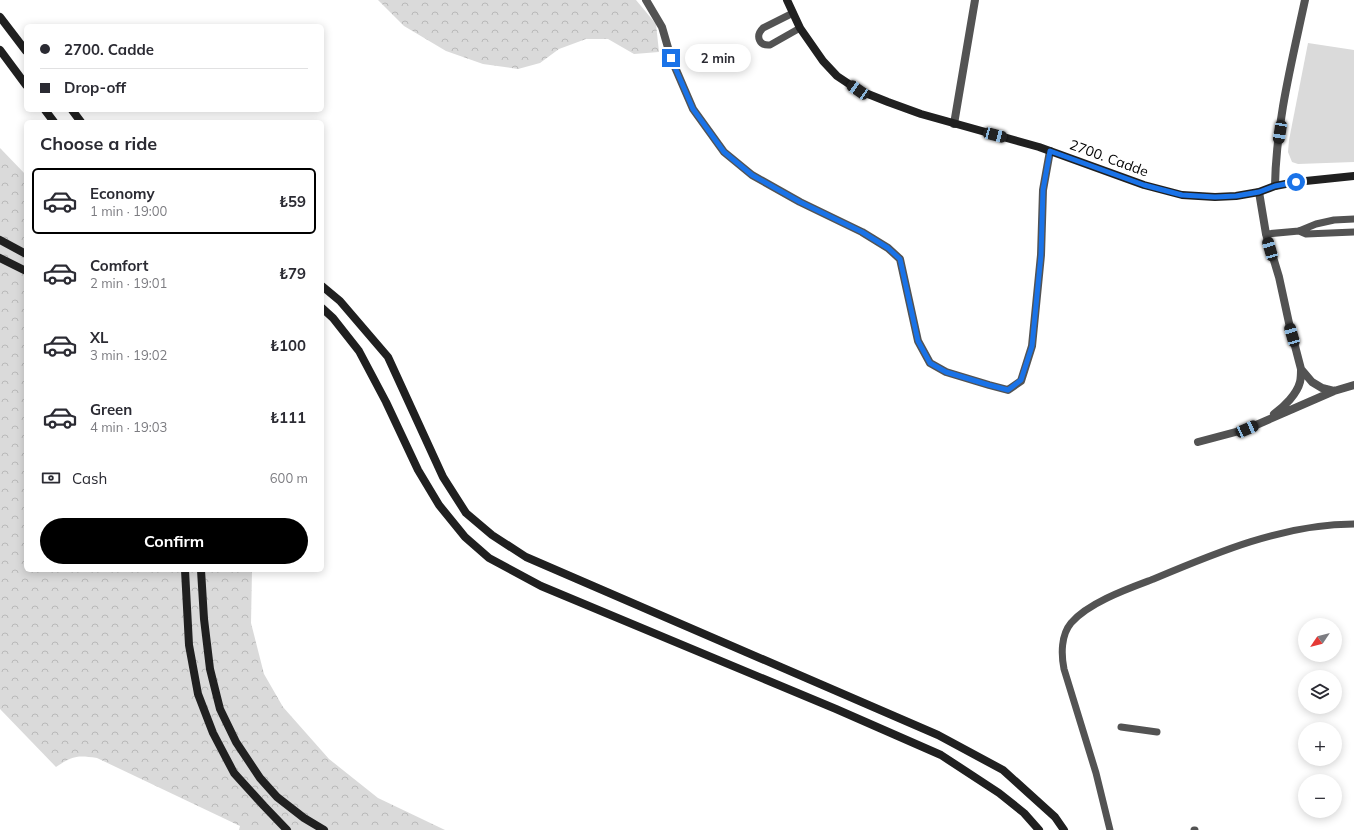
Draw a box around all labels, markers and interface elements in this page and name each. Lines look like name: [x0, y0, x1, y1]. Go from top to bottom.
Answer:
text: 2700. Cadde: [64, 40, 154, 59]
callout: 2 min: [685, 44, 751, 72]
route end: [662, 49, 680, 67]
text: 2 min: [701, 50, 735, 66]
text: Drop-off: [64, 78, 126, 97]
car: [845, 78, 871, 102]
car: [1272, 119, 1288, 145]
car: [982, 126, 1008, 144]
text: Choose a ride: [40, 132, 157, 155]
street label: 2700. Cadde: [1067, 135, 1151, 181]
route start: [1287, 173, 1305, 191]
icon: car: [42, 183, 78, 219]
text: Economy: [90, 184, 155, 203]
text: ₺59: [279, 192, 306, 211]
text: 1 min · 19:00: [90, 203, 167, 219]
car: [1261, 236, 1279, 262]
icon: car: [42, 255, 78, 291]
text: Comfort: [90, 256, 148, 275]
text: ₺79: [279, 264, 306, 283]
text: 2 min · 19:01: [90, 275, 167, 291]
car: [1283, 322, 1301, 348]
icon: car: [42, 327, 78, 363]
text: XL: [90, 328, 108, 347]
text: ₺100: [270, 336, 306, 355]
text: 3 min · 19:02: [90, 347, 167, 363]
icon: car: [42, 399, 78, 435]
text: Green: [90, 400, 132, 419]
text: ₺111: [270, 408, 306, 427]
text: 4 min · 19:03: [90, 419, 167, 435]
car: [1234, 419, 1260, 439]
icon: cash: [40, 467, 62, 489]
text: Cash: [72, 469, 107, 488]
text: 600 m: [270, 470, 308, 486]
button: Confirm: [40, 518, 308, 564]
north arrow: [1298, 618, 1342, 662]
map controls: [1298, 618, 1342, 818]
button: layers: [1298, 670, 1342, 714]
button: +: [1298, 722, 1342, 766]
button: −: [1298, 774, 1342, 818]

